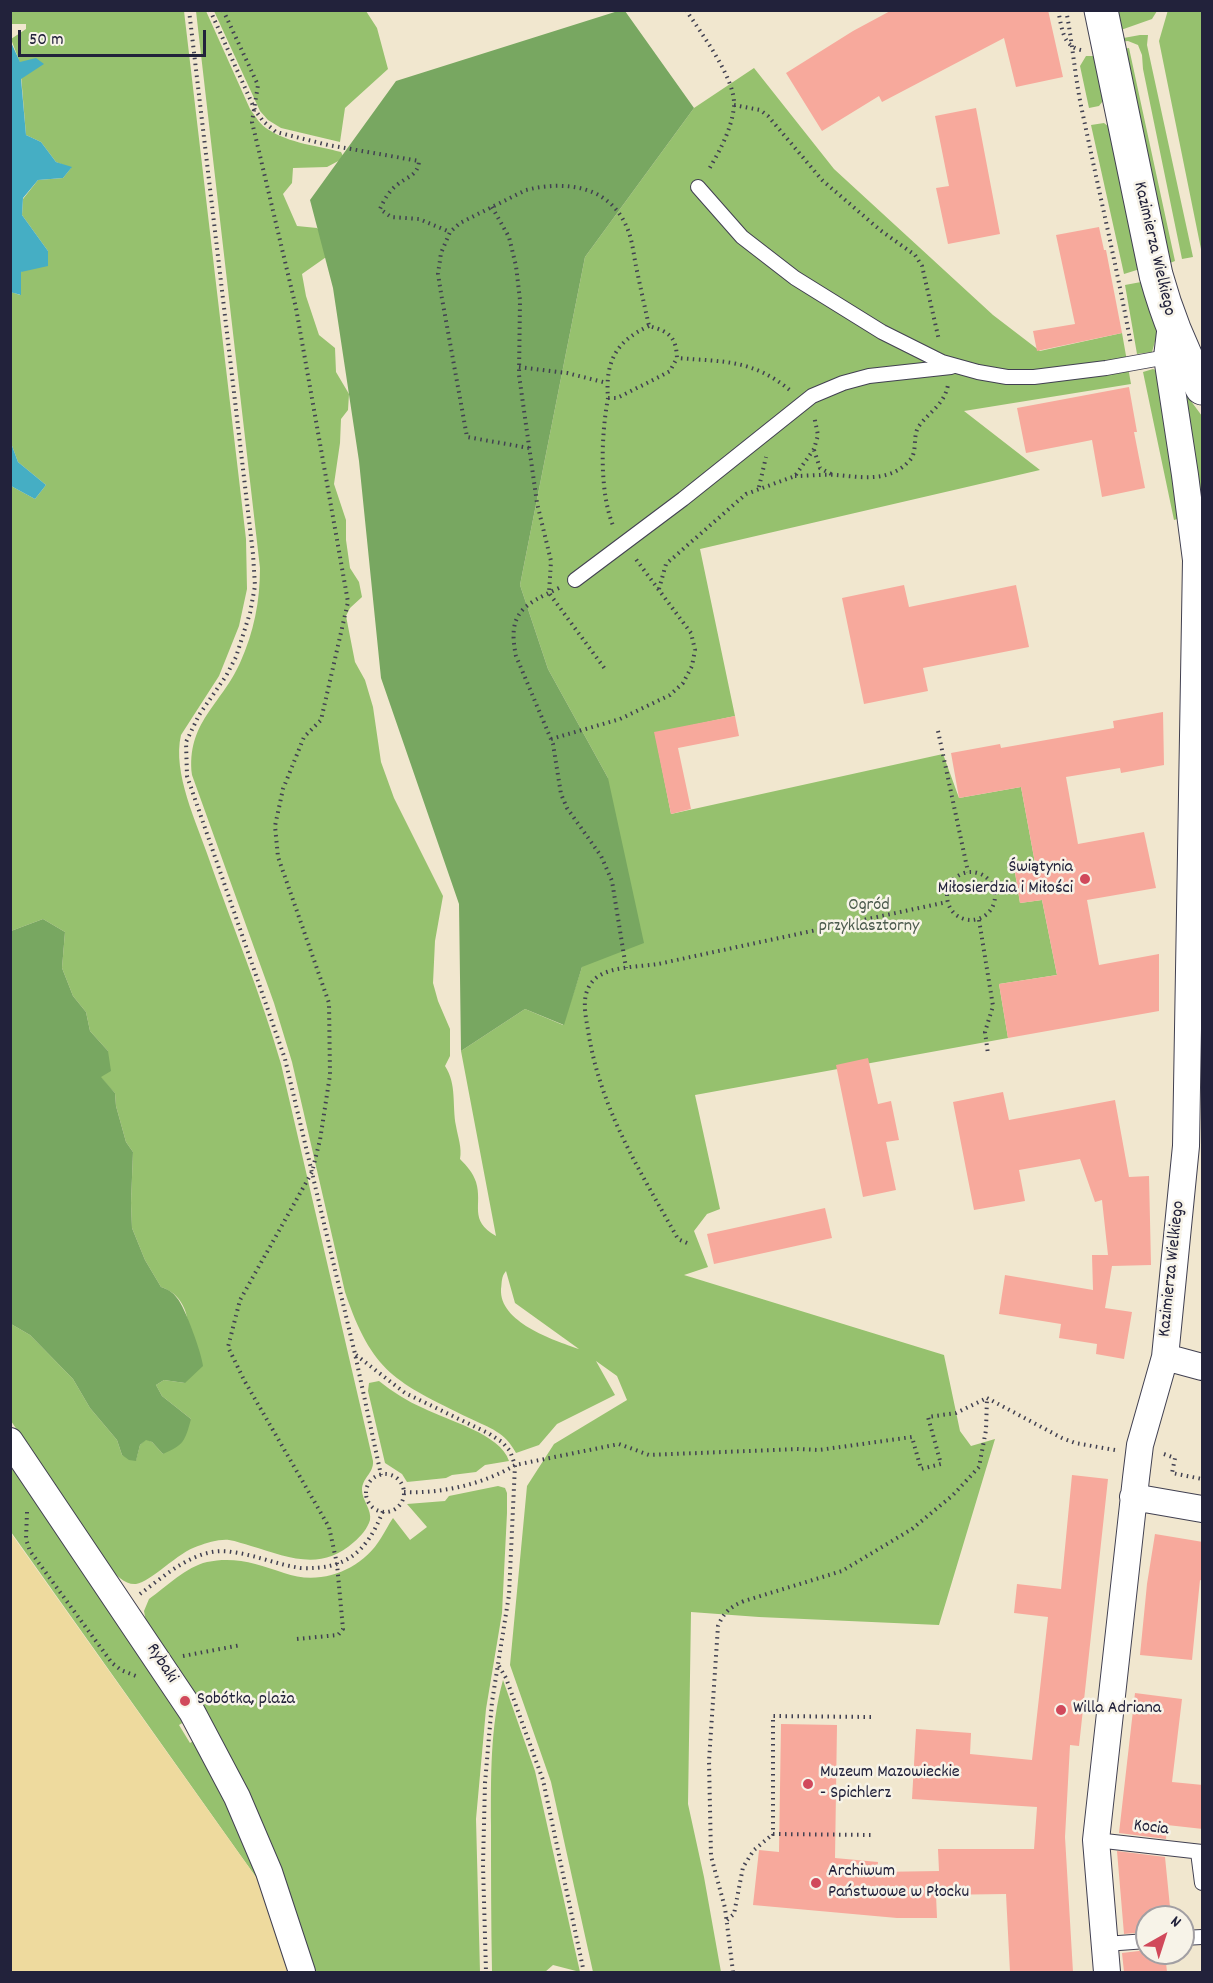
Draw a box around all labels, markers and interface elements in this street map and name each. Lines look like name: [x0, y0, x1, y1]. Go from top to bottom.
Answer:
scale bar: [21, 18, 208, 56]
text: 50 m: [29, 28, 64, 53]
street label: Kazimierza Wielkiego: [1127, 180, 1179, 318]
place label: Świątynia Miłosierdzia i Miłości: [938, 858, 1073, 900]
marker: Świątynia Miłosierdzia i Miłości: [1078, 872, 1092, 886]
park label: Ogród przyklasztorny: [819, 896, 919, 938]
street label: Kazimierza Wielkiego: [1155, 1200, 1191, 1338]
street label: Rybaki: [140, 1640, 182, 1688]
place label: Sobótka, plaża: [197, 1690, 295, 1712]
marker: Sobótka, plaża: [178, 1694, 192, 1708]
place label: Willa Adriana: [1073, 1699, 1161, 1721]
marker: Willa Adriana: [1054, 1703, 1068, 1717]
place label: Muzeum Mazowieckie - Spichlerz: [820, 1763, 960, 1806]
marker: Muzeum Mazowieckie - Spichlerz: [801, 1777, 815, 1791]
street label: Kocia: [1132, 1816, 1170, 1842]
place label: Archiwum Państwowe w Płocku: [828, 1862, 969, 1904]
marker: Archiwum Państwowe w Płocku: [809, 1876, 823, 1890]
north arrow: [1135, 1905, 1195, 1965]
text: N: [1165, 1911, 1186, 1934]

